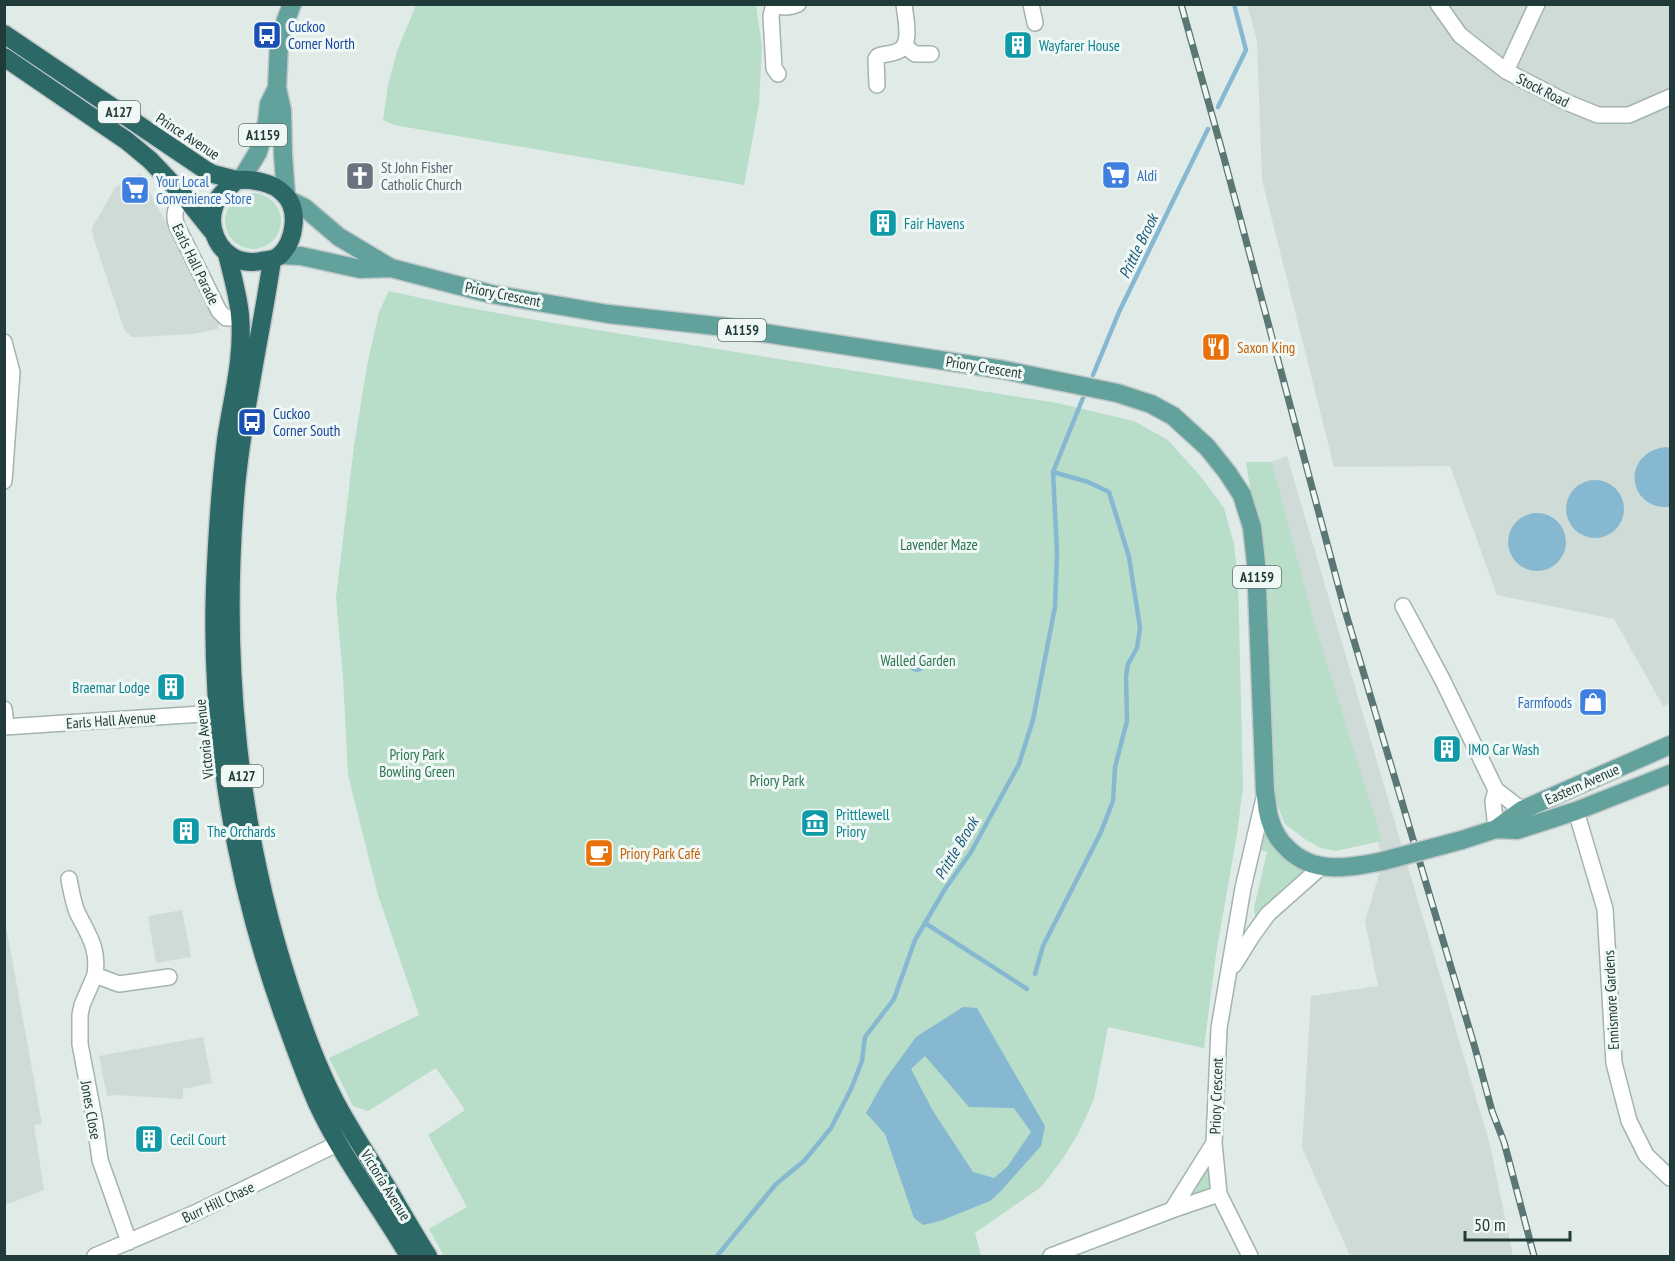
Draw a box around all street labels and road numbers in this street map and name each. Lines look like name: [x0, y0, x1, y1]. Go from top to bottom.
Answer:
street label: Stock Road: [1514, 69, 1572, 111]
road number: A127: [98, 101, 140, 123]
street label: Prince Avenue: [153, 108, 223, 164]
road number: A1159: [239, 124, 287, 146]
street label: Earls Hall Parade: [168, 220, 224, 308]
street label: Priory Crescent: [464, 277, 542, 311]
road number: A1159: [718, 319, 766, 341]
street label: Priory Crescent: [945, 352, 1023, 382]
road number: A1159: [1233, 566, 1281, 588]
street label: Victoria Avenue: [190, 698, 218, 781]
street label: Earls Hall Avenue: [65, 707, 157, 733]
street label: Eastern Avenue: [1542, 759, 1622, 809]
road number: A127: [221, 765, 263, 787]
street label: Ennismore Gardens: [1599, 950, 1623, 1050]
street label: Priory Crescent: [1205, 1057, 1227, 1135]
street label: Jones Close: [76, 1078, 106, 1141]
street label: Victoria Avenue: [356, 1145, 415, 1224]
street label: Burr Hill Chase: [179, 1177, 257, 1227]

